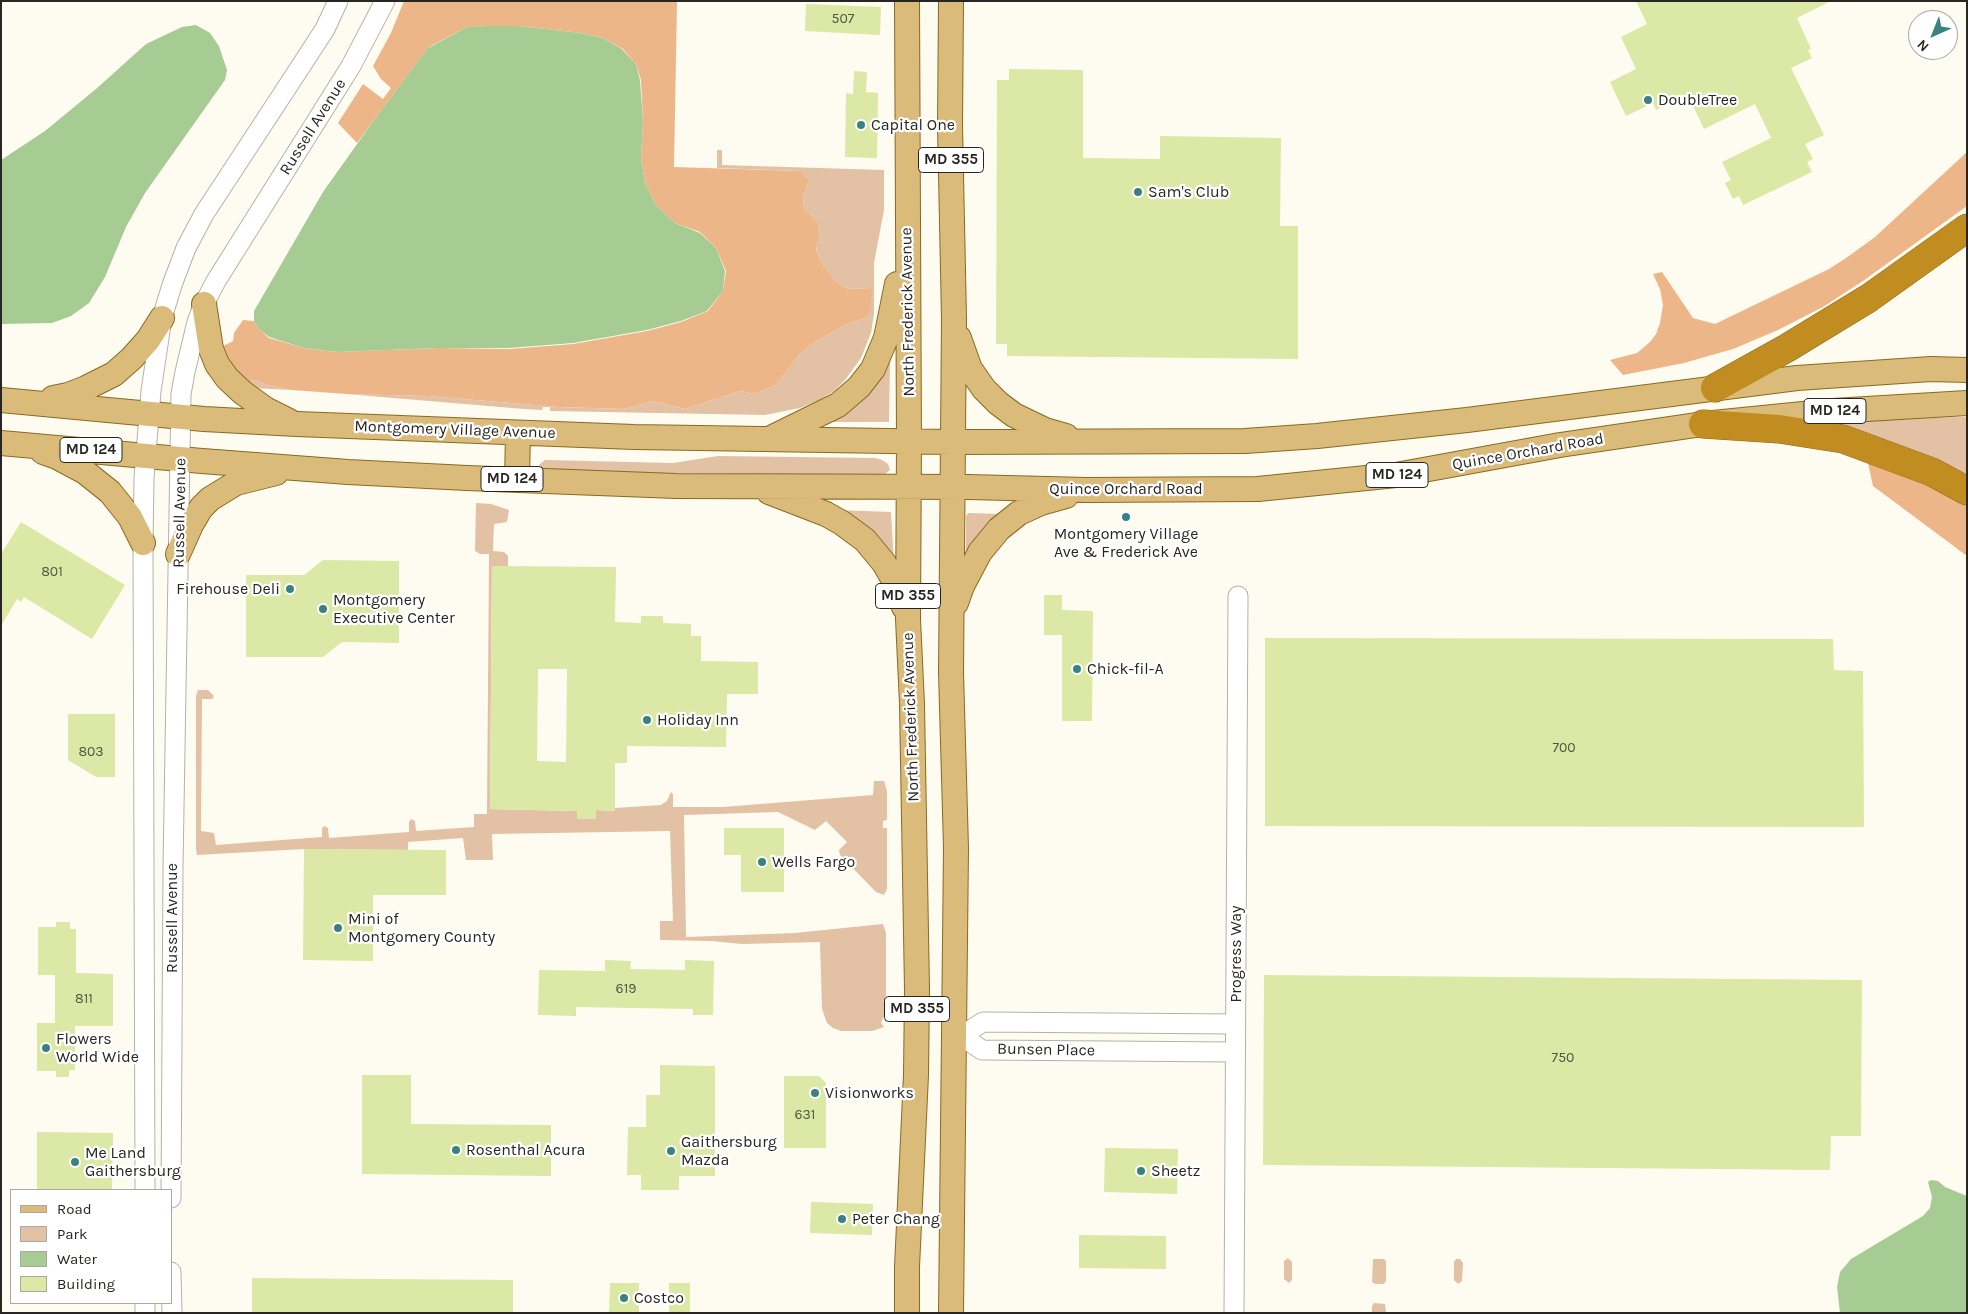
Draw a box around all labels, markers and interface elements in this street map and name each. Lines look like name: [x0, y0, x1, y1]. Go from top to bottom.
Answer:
north arrow: [1908, 10, 1958, 60]
house number: 507: [832, 11, 854, 27]
text: N: [1913, 36, 1932, 55]
street label: Russell Avenue: [276, 75, 350, 179]
place label: DoubleTree: [1658, 90, 1737, 110]
marker: DoubleTree: [1642, 94, 1654, 106]
place label: Capital One: [871, 115, 955, 135]
marker: Capital One: [855, 119, 867, 131]
road number: MD 355: [918, 148, 984, 172]
place label: Sam's Club: [1148, 182, 1229, 202]
marker: Sam's Club: [1132, 186, 1144, 198]
street label: North Frederick Avenue: [897, 227, 919, 397]
road number: MD 124: [1804, 398, 1866, 424]
street label: Montgomery Village Avenue: [354, 417, 556, 443]
street label: Quince Orchard Road: [1451, 429, 1605, 475]
road number: MD 124: [60, 438, 122, 462]
street label: Russell Avenue: [169, 458, 191, 568]
road number: MD 124: [1366, 462, 1428, 488]
road number: MD 124: [481, 466, 543, 492]
street label: Quince Orchard Road: [1049, 479, 1203, 499]
marker: Montgomery Village Ave & Frederick Ave: [1120, 511, 1132, 523]
place label: Montgomery Village Ave & Frederick Ave: [1054, 524, 1198, 562]
house number: 801: [41, 564, 63, 580]
place label: Firehouse Deli: [176, 579, 280, 599]
marker: Firehouse Deli: [284, 583, 296, 595]
road number: MD 355: [876, 584, 940, 608]
place label: Montgomery Executive Center: [333, 590, 455, 628]
marker: Montgomery Executive Center: [317, 603, 329, 615]
street label: North Frederick Avenue: [898, 632, 924, 802]
place label: Chick-fil-A: [1087, 659, 1164, 679]
marker: Chick-fil-A: [1071, 663, 1083, 675]
place label: Holiday Inn: [657, 710, 739, 730]
marker: Holiday Inn: [641, 714, 653, 726]
house number: 700: [1552, 740, 1576, 756]
house number: 803: [78, 744, 104, 760]
place label: Wells Fargo: [772, 852, 855, 872]
marker: Wells Fargo: [756, 856, 768, 868]
street label: Russell Avenue: [162, 863, 182, 973]
street label: Progress Way: [1226, 905, 1246, 1003]
place label: Mini of Montgomery County: [348, 909, 495, 947]
marker: Mini of Montgomery County: [332, 922, 344, 934]
house number: 619: [616, 981, 636, 997]
house number: 811: [75, 991, 93, 1007]
road number: MD 355: [884, 996, 950, 1022]
place label: Flowers World Wide: [56, 1029, 139, 1067]
street label: Bunsen Place: [997, 1040, 1095, 1060]
marker: Flowers World Wide: [40, 1042, 52, 1054]
house number: 750: [1552, 1050, 1574, 1066]
place label: Visionworks: [825, 1083, 914, 1103]
marker: Visionworks: [809, 1087, 821, 1099]
house number: 631: [795, 1107, 815, 1123]
place label: Gaithersburg Mazda: [681, 1132, 777, 1170]
place label: Rosenthal Acura: [466, 1140, 585, 1160]
place label: Me Land Gaithersburg: [85, 1143, 181, 1181]
marker: Rosenthal Acura: [450, 1144, 462, 1156]
marker: Gaithersburg Mazda: [665, 1145, 677, 1157]
marker: Me Land Gaithersburg: [69, 1156, 81, 1168]
place label: Sheetz: [1151, 1161, 1200, 1181]
marker: Sheetz: [1135, 1165, 1147, 1177]
legend: [10, 1189, 172, 1304]
text: Road: [57, 1200, 92, 1218]
place label: Peter Chang: [852, 1209, 940, 1229]
marker: Peter Chang: [836, 1213, 848, 1225]
text: Park: [57, 1225, 87, 1243]
text: Water: [57, 1250, 97, 1268]
text: Building: [57, 1275, 115, 1293]
place label: Costco: [634, 1288, 684, 1308]
marker: Costco: [618, 1292, 630, 1304]

